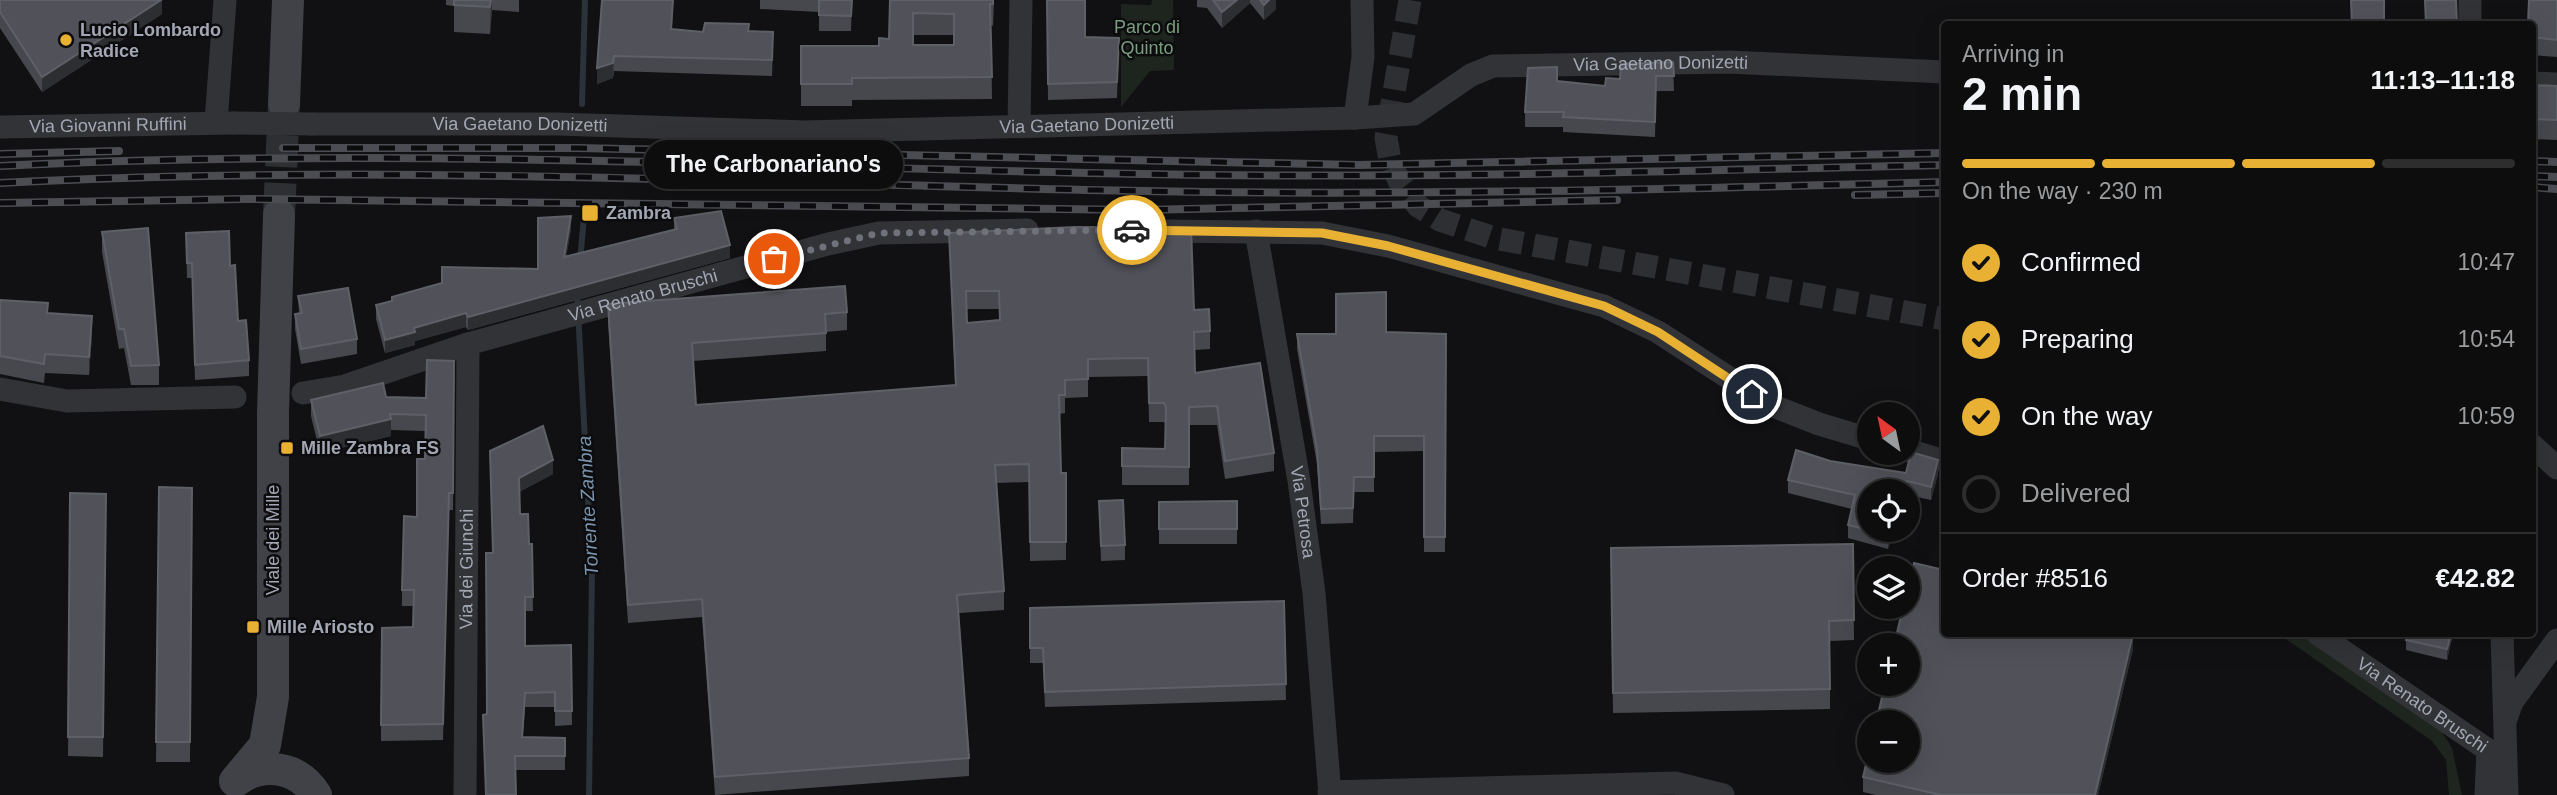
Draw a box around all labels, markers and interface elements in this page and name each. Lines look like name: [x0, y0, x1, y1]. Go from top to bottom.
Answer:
park label: Parco di Quinto: [1114, 17, 1180, 58]
place label: Lucio Lombardo Radice: [80, 20, 221, 61]
marker: Lucio Lombardo Radice: [58, 32, 74, 48]
text: Arriving in: [1962, 41, 2064, 67]
street label: Via Gaetano Donizetti: [1573, 52, 1749, 75]
text: 11:13–11:18: [2370, 65, 2515, 95]
text: 2 min: [1962, 68, 2082, 120]
street label: Via Gaetano Donizetti: [999, 113, 1174, 137]
street label: Via Giovanni Ruffini: [29, 114, 187, 136]
street label: Via Gaetano Donizetti: [433, 114, 608, 136]
callout: The Carbonariano's: [644, 140, 903, 189]
text: The Carbonariano's: [666, 151, 881, 177]
text: On the way · 230 m: [1962, 178, 2163, 204]
courier: [1097, 195, 1167, 265]
marker: Zambra: [580, 203, 600, 223]
place label: Zambra: [606, 203, 672, 223]
icon: car: [1113, 211, 1151, 249]
pin: [744, 229, 804, 289]
icon: bag: [755, 240, 793, 278]
icon: check: [1962, 244, 2000, 282]
text: Confirmed: [2021, 247, 2141, 277]
text: 10:47: [2457, 249, 2515, 275]
street label: Via Renato Bruschi: [566, 265, 720, 326]
icon: check: [1962, 321, 2000, 359]
text: Preparing: [2021, 324, 2134, 354]
text: 10:54: [2457, 326, 2515, 352]
pin: [1722, 364, 1782, 424]
icon: home: [1733, 375, 1771, 413]
icon: check: [1962, 398, 2000, 436]
text: On the way: [2021, 401, 2153, 431]
north arrow: [1857, 402, 1920, 466]
map controls: [1857, 402, 1920, 773]
text: 10:59: [2457, 403, 2515, 429]
water label: Torrente Zambra: [574, 435, 602, 577]
place label: Mille Zambra FS: [301, 438, 439, 458]
marker: Mille Zambra FS: [279, 440, 295, 456]
street label: Via Petrosa: [1287, 464, 1319, 560]
text: Delivered: [2021, 478, 2131, 508]
button: locate: [1857, 479, 1920, 542]
street label: Viale dei Mille: [263, 485, 283, 595]
street label: Via dei Giunchi: [456, 509, 477, 629]
button: layers: [1857, 556, 1920, 619]
text: Order #8516: [1962, 563, 2108, 593]
text: €42.82: [2435, 563, 2515, 593]
place label: Mille Ariosto: [267, 617, 374, 637]
marker: Mille Ariosto: [245, 619, 261, 635]
button: +: [1857, 633, 1920, 696]
street label: Via Renato Bruschi: [2353, 653, 2491, 757]
button: −: [1857, 710, 1920, 773]

